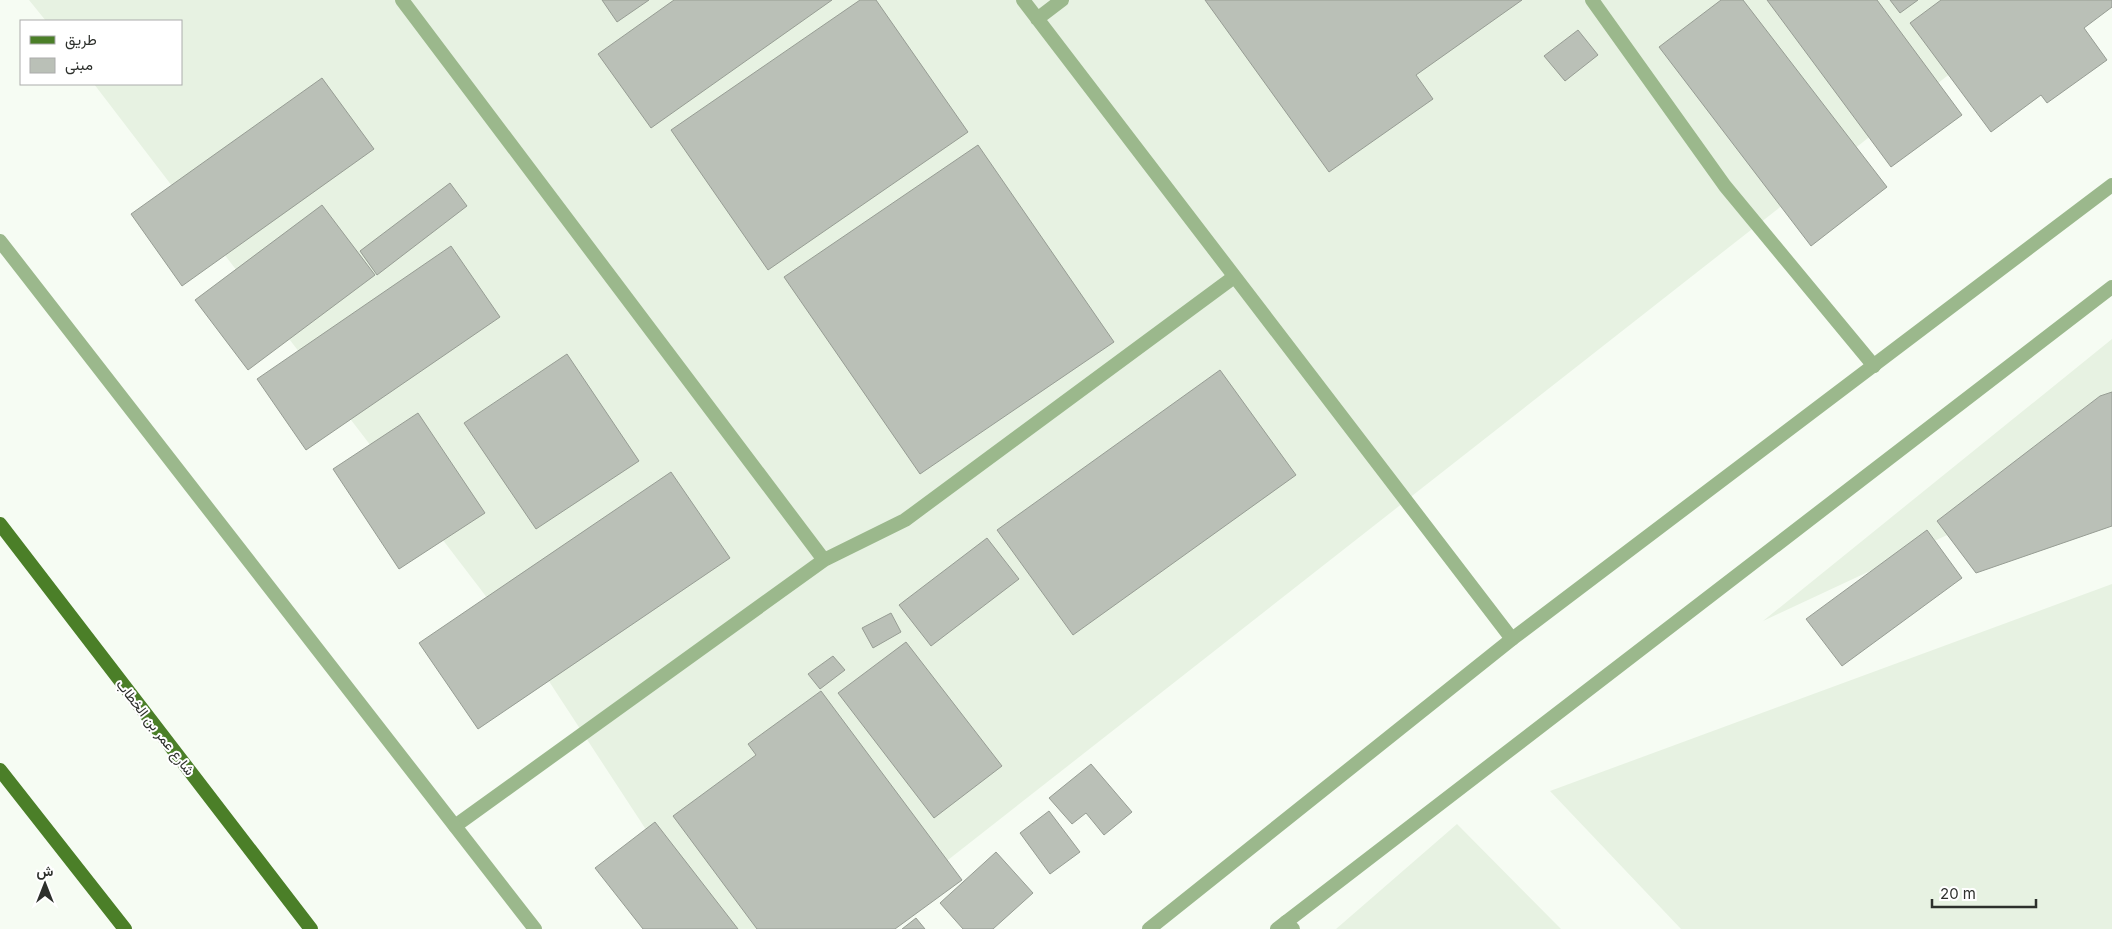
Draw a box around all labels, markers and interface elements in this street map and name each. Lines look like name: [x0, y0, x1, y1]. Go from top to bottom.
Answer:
legend: [20, 20, 182, 85]
text: طريق: [65, 30, 97, 50]
text: مبنى: [65, 55, 93, 75]
street label: شارع عمر بن الخطاب: [111, 676, 199, 780]
north arrow: [20, 859, 70, 909]
text: ش: [37, 862, 54, 880]
scale bar: [1932, 876, 2036, 908]
text: 20 m: [1940, 884, 1976, 903]

